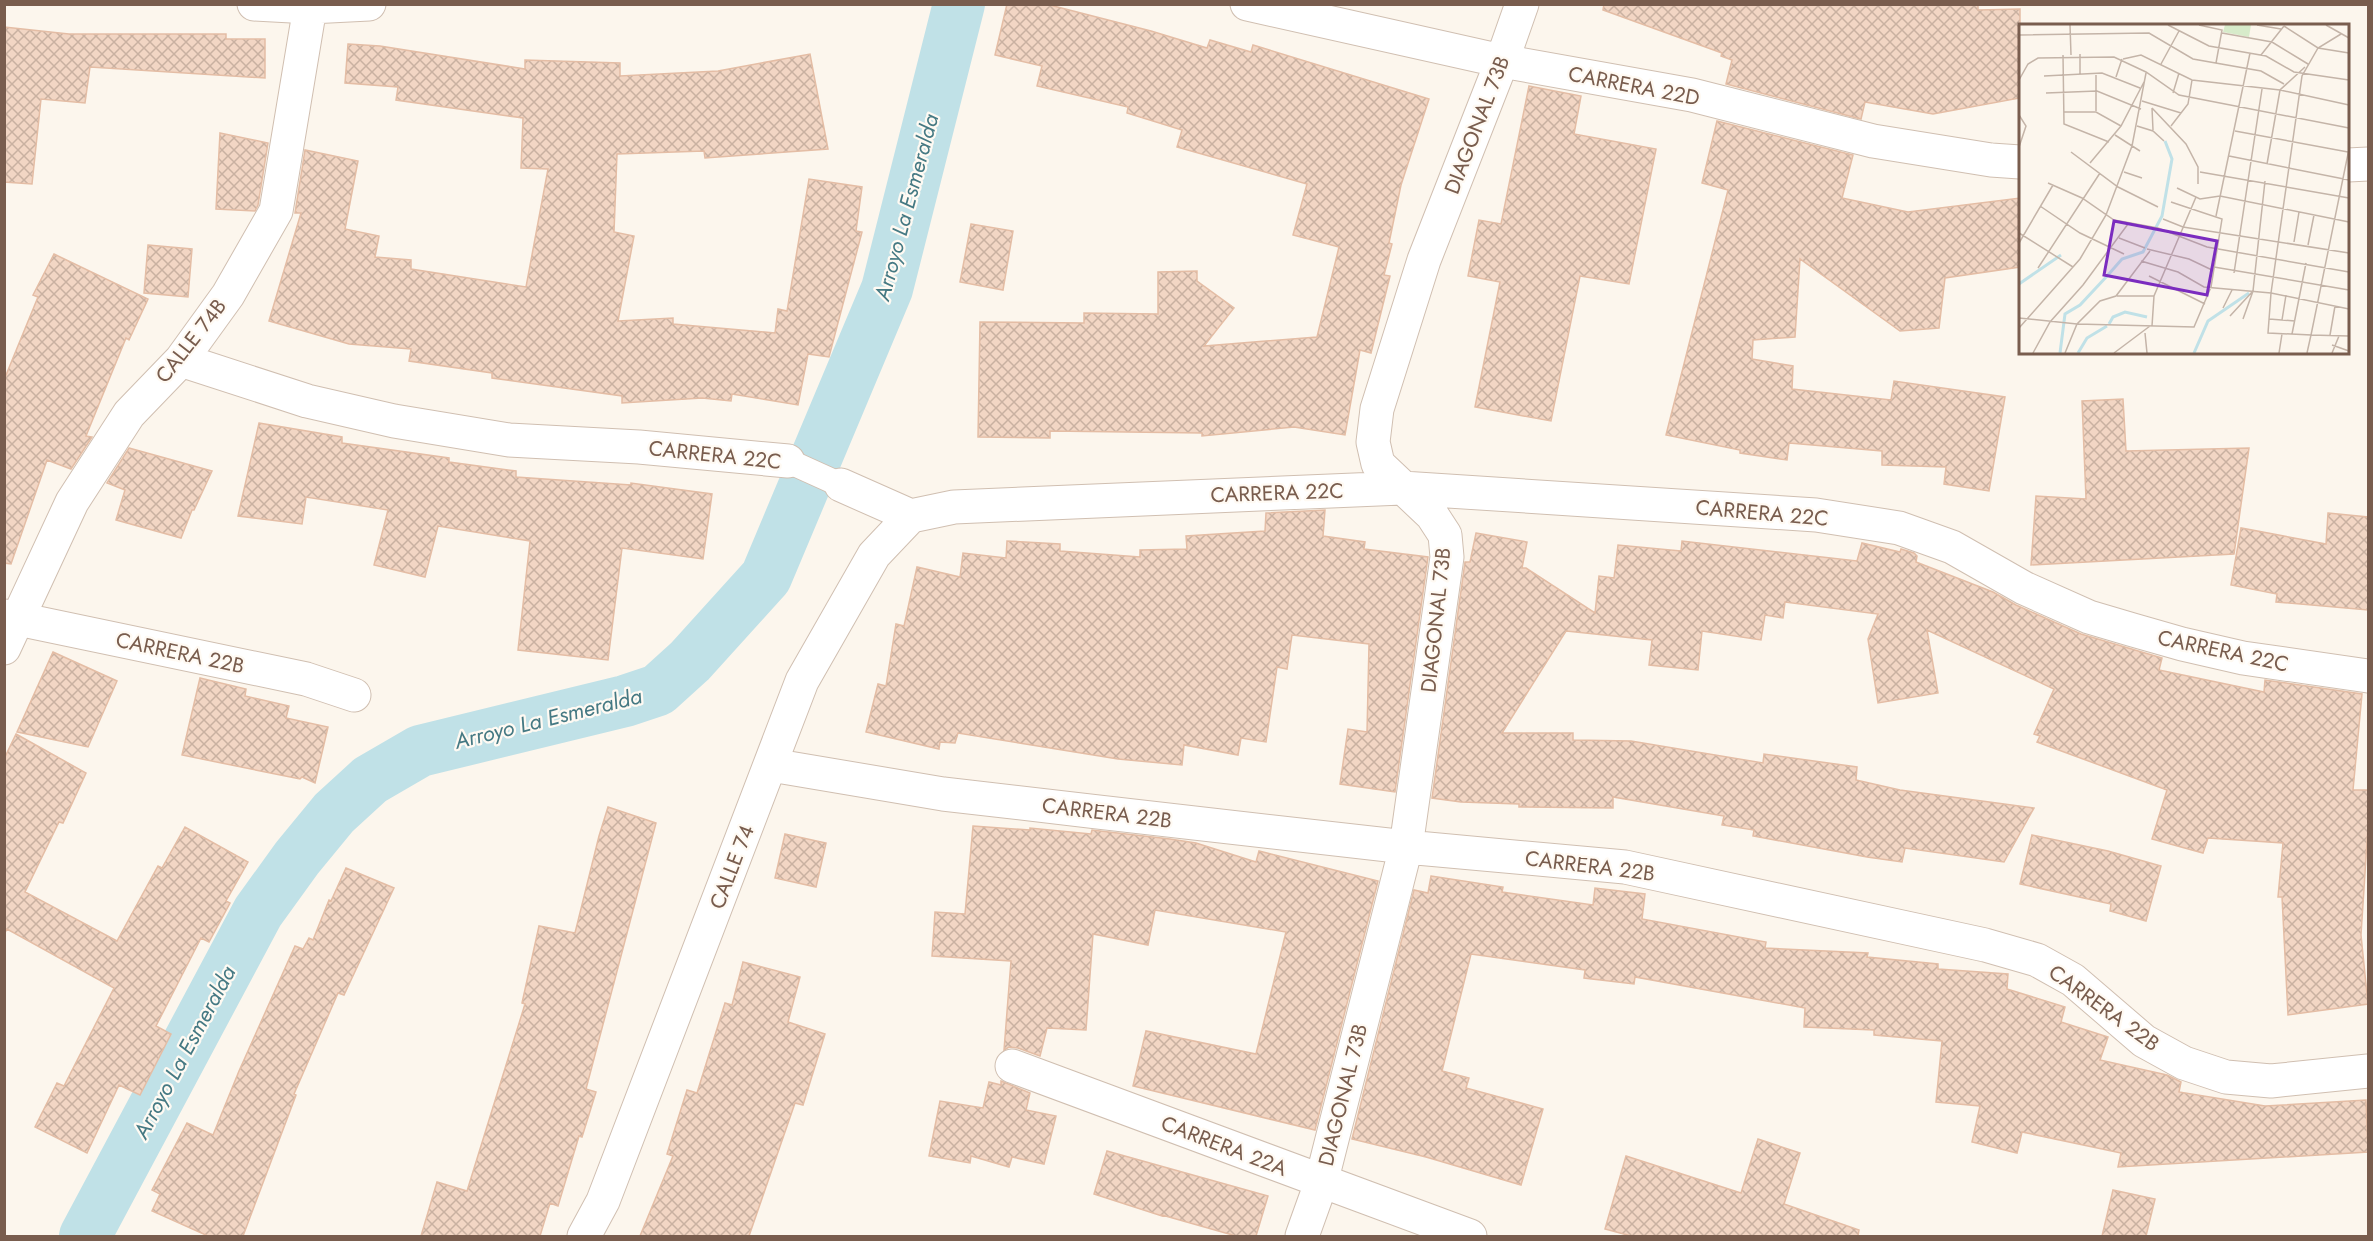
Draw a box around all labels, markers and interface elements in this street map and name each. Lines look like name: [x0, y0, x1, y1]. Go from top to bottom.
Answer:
inset map: [2019, 24, 2349, 354]
street label: DIAGONAL 73B: [1437, 52, 1517, 198]
street label: CARRERA 22D: [1566, 59, 1702, 113]
water label: Arroyo La Esmeralda: [865, 110, 946, 305]
street label: CALLE 74B: [148, 292, 234, 390]
street label: CARRERA 22C: [647, 433, 783, 477]
street label: CARRERA 22C: [1210, 476, 1344, 510]
street label: CARRERA 22C: [1694, 492, 1830, 534]
street label: DIAGONAL 73B: [1413, 546, 1459, 694]
street label: CARRERA 22C: [2155, 622, 2291, 680]
street label: CARRERA 22B: [113, 625, 247, 681]
water label: Arroyo La Esmeralda: [450, 679, 645, 757]
street label: CARRERA 22B: [1040, 790, 1174, 836]
street label: CALLE 74: [702, 821, 762, 913]
street label: CARRERA 22B: [1523, 843, 1657, 889]
street label: CARRERA 22B: [2042, 957, 2166, 1059]
water label: Arroyo La Esmeralda: [124, 960, 243, 1145]
street label: DIAGONAL 73B: [1311, 1021, 1375, 1169]
street label: CARRERA 22A: [1157, 1108, 1291, 1184]

